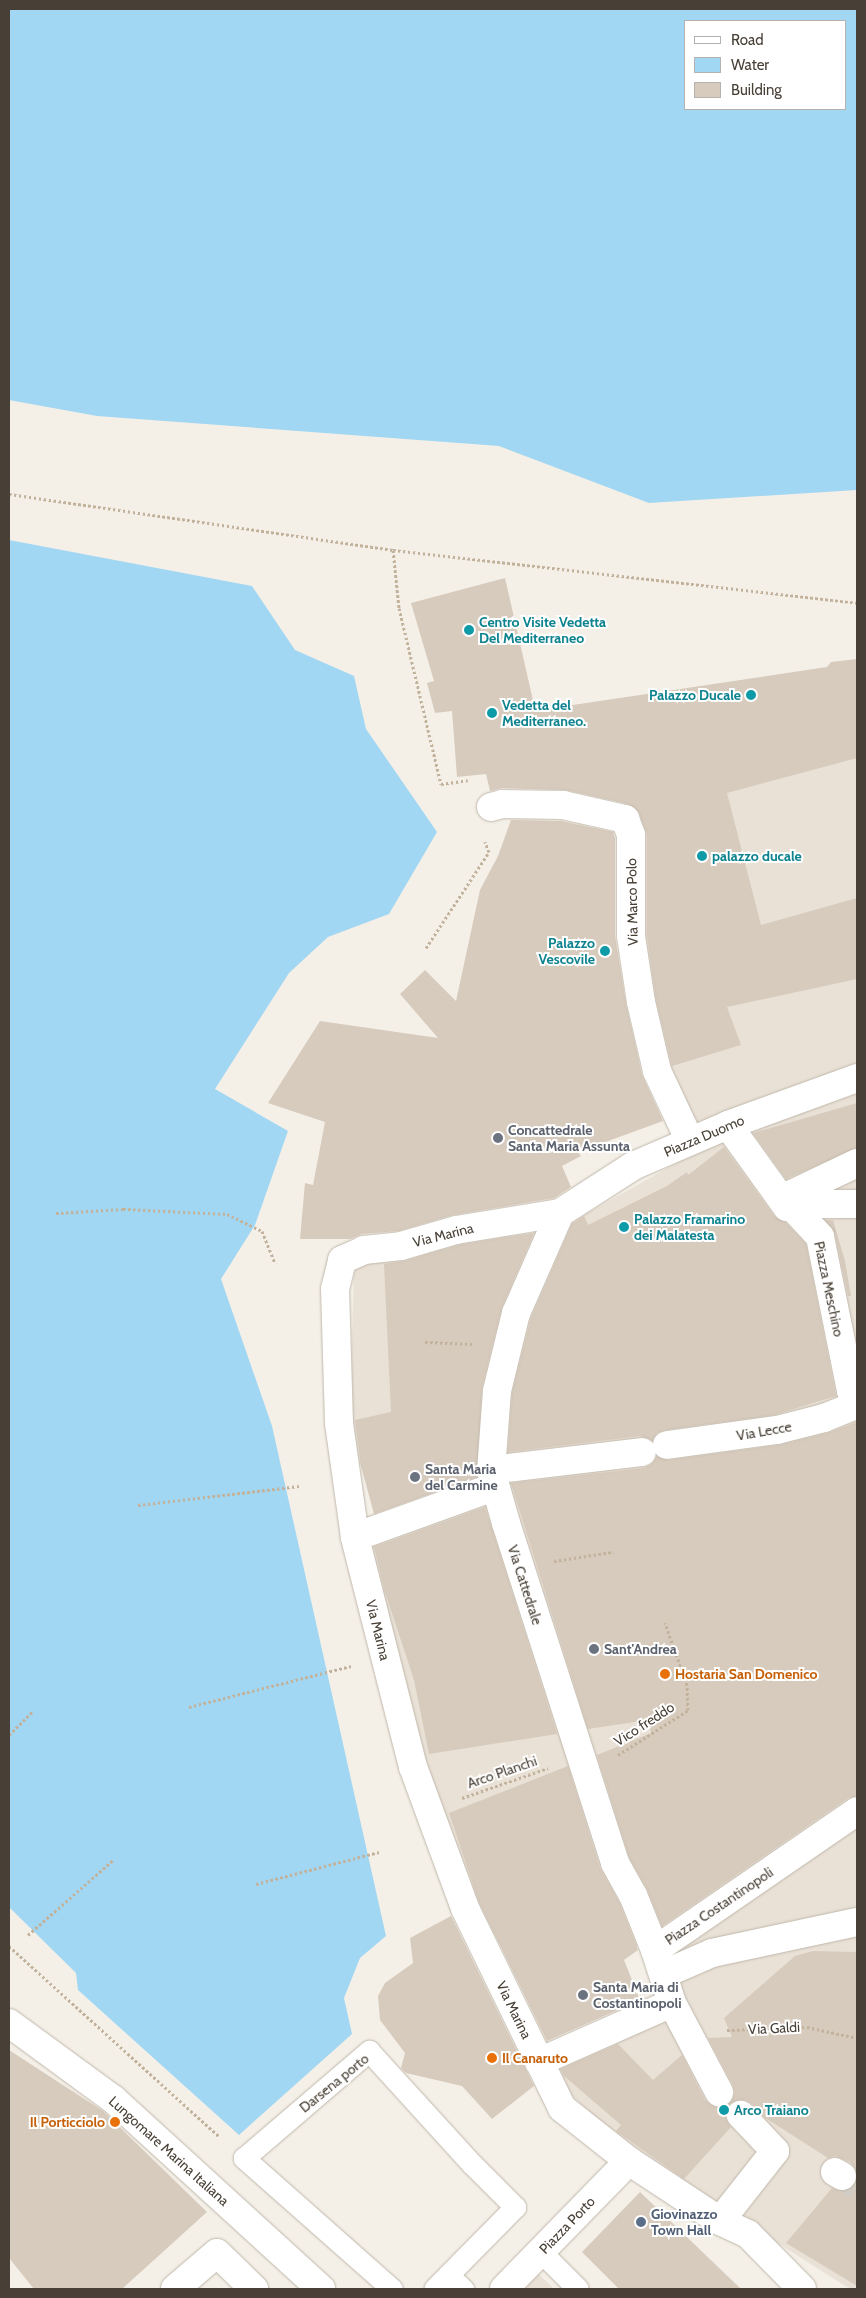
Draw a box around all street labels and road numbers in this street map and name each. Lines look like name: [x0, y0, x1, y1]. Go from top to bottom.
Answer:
street label: Via Marco Polo: [623, 858, 641, 946]
street label: Piazza Duomo: [661, 1112, 747, 1160]
street label: Via Marina: [411, 1219, 475, 1251]
street label: Piazza Meschino: [811, 1240, 847, 1338]
street label: Via Lecce: [735, 1418, 793, 1444]
street label: Via Cattedrale: [504, 1543, 546, 1627]
street label: Via Marina: [362, 1598, 394, 1662]
street label: Vico freddo: [611, 1698, 677, 1750]
street label: Arco Planchi: [465, 1752, 539, 1792]
street label: Piazza Costantinopoli: [662, 1864, 776, 1948]
street label: Via Marina: [493, 1978, 535, 2042]
street label: Via Galdi: [748, 2018, 800, 2038]
street label: Darsena porto: [296, 2050, 372, 2116]
street label: Lungomare Marina Italiana: [105, 2093, 233, 2209]
street label: Piazza Porto: [536, 2193, 598, 2257]

